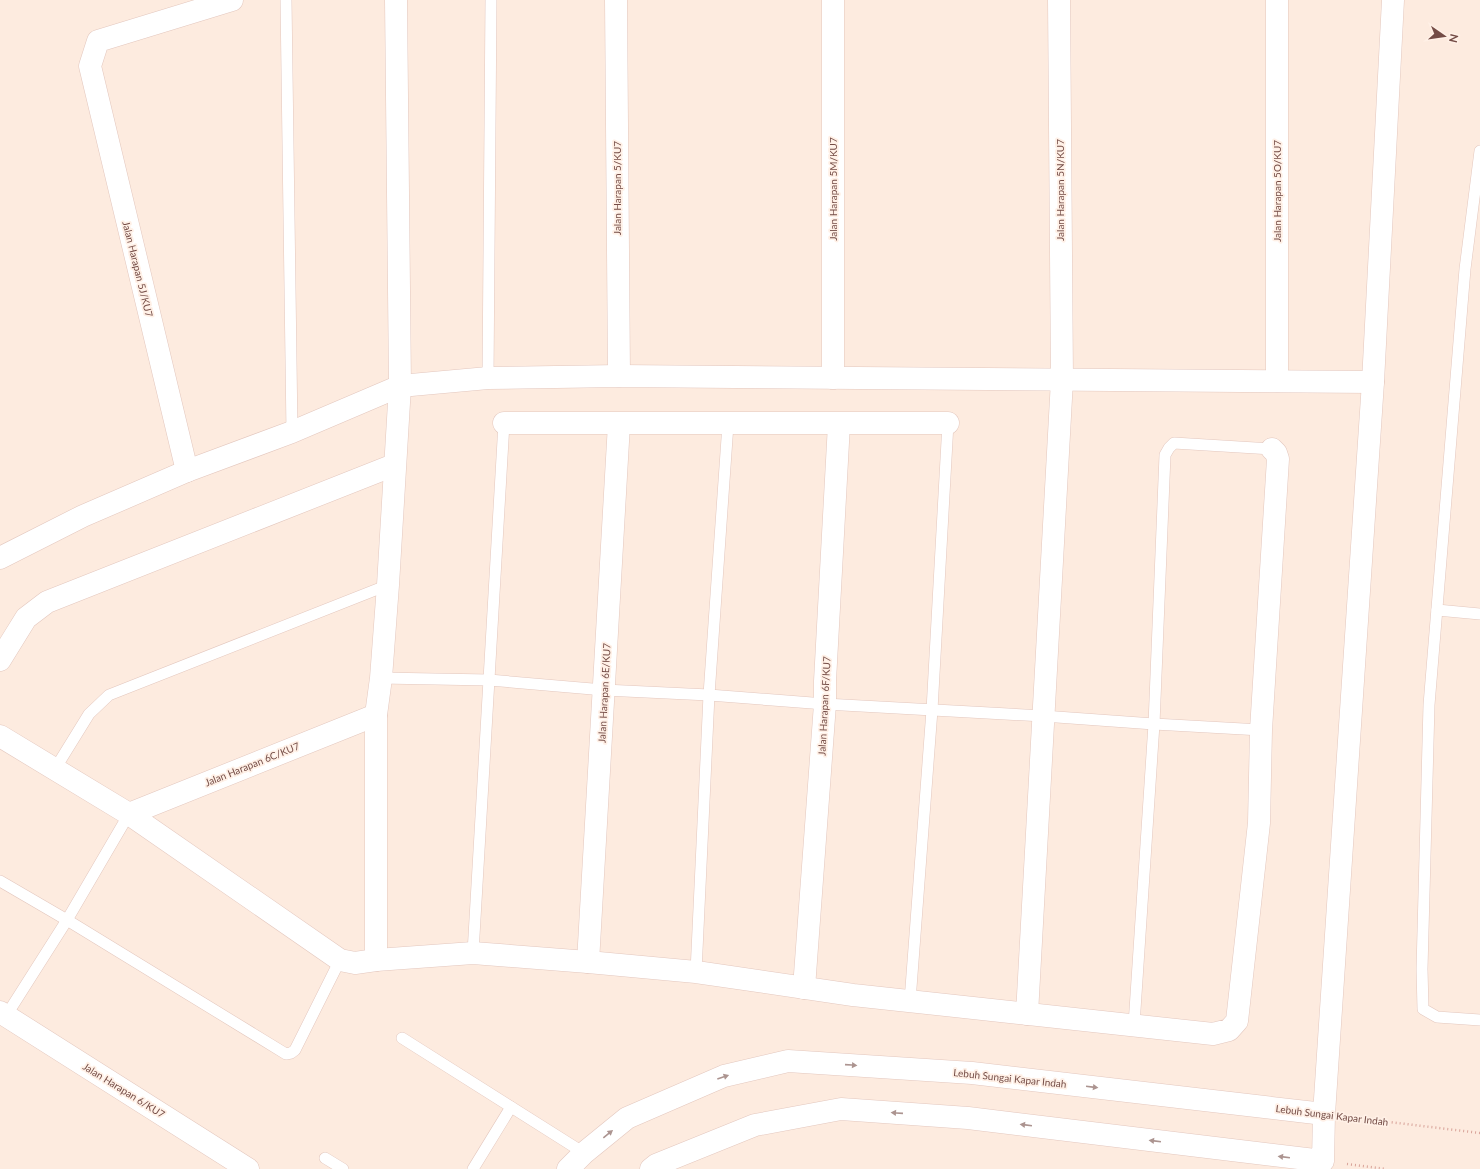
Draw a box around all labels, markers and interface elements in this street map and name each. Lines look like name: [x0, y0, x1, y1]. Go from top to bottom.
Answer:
north arrow: [1424, 16, 1464, 56]
text: N: [1447, 33, 1462, 44]
street label: Jalan Harapan 5M/KU7: [827, 137, 839, 241]
street label: Jalan Harapan 5N/KU7: [1054, 139, 1066, 241]
street label: Jalan Harapan 5O/KU7: [1271, 140, 1283, 242]
street label: Jalan Harapan 5/KU7: [611, 141, 623, 235]
street label: Jalan Harapan 5J/KU7: [120, 220, 156, 318]
street label: Jalan Harapan 6E/KU7: [595, 643, 613, 743]
street label: Jalan Harapan 6F/KU7: [815, 656, 833, 756]
street label: Jalan Harapan 6C/KU7: [203, 739, 301, 788]
street label: Jalan Harapan 6/KU7: [81, 1060, 167, 1120]
one-way arrow: [845, 1062, 857, 1069]
street label: Lebuh Sungai Kapar Indah: [953, 1066, 1067, 1090]
one-way arrow: [718, 1073, 730, 1079]
one-way arrow: [1086, 1084, 1098, 1090]
street label: Lebuh Sungai Kapar Indah: [1275, 1102, 1389, 1128]
one-way arrow: [891, 1109, 903, 1116]
one-way arrow: [1020, 1122, 1032, 1128]
one-way arrow: [602, 1130, 613, 1139]
one-way arrow: [1149, 1137, 1161, 1144]
one-way arrow: [1278, 1153, 1291, 1160]

